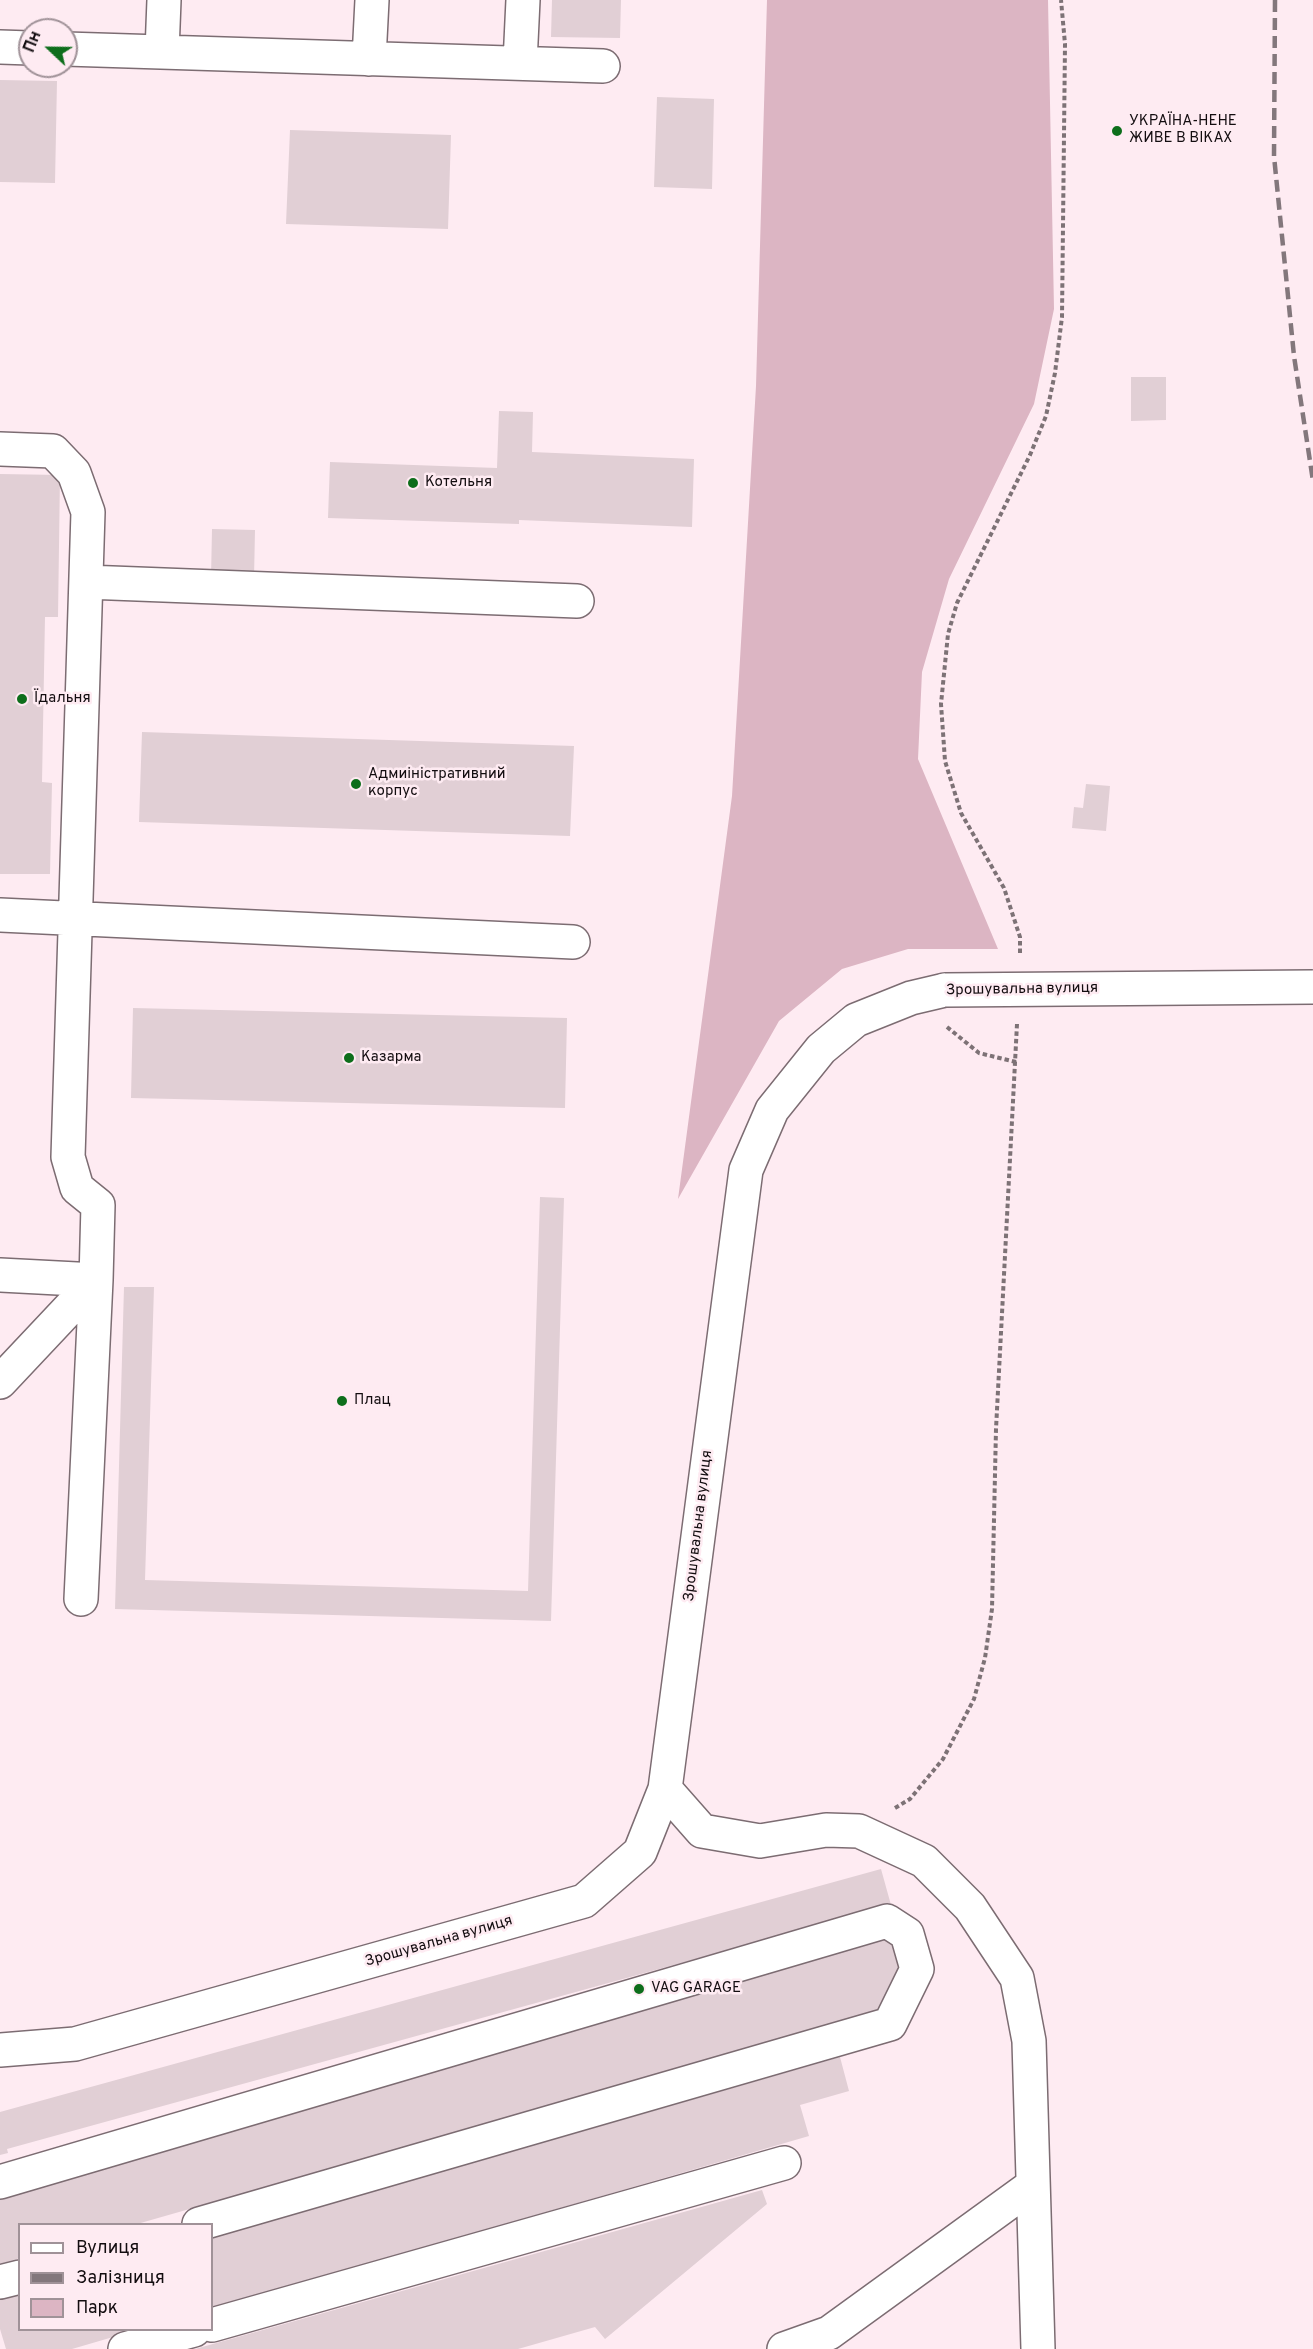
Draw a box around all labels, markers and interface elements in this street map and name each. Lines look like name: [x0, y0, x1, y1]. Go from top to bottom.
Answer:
north arrow: [18, 18, 78, 78]
text: Пн: [20, 28, 46, 56]
place label: УКРАЇНА-НЕНЕ ЖИВЕ В ВІКАХ: [1129, 113, 1237, 148]
marker: УКРАЇНА-НЕНЕ ЖИВЕ В ВІКАХ: [1110, 124, 1124, 138]
place label: Котельня: [425, 474, 492, 492]
marker: Котельня: [406, 476, 420, 490]
place label: Їдальня: [34, 690, 91, 708]
marker: Їдальня: [15, 692, 29, 706]
place label: Адмиіністративний корпус: [368, 766, 506, 801]
marker: Адмиіністративний корпус: [349, 777, 363, 791]
street label: Зрошувальна вулиця: [946, 980, 1098, 1000]
place label: Казарма: [361, 1049, 422, 1067]
marker: Казарма: [342, 1051, 356, 1065]
place label: Плац: [354, 1392, 391, 1410]
marker: Плац: [335, 1394, 349, 1408]
street label: Зрошувальна вулиця: [681, 1449, 717, 1603]
street label: Зрошувальна вулиця: [363, 1912, 515, 1972]
place label: VAG GARAGE: [651, 1980, 741, 1998]
marker: VAG GARAGE: [632, 1982, 646, 1996]
legend: [18, 2223, 213, 2331]
text: Вулиця: [76, 2237, 139, 2260]
text: Залізниця: [76, 2267, 165, 2290]
text: Парк: [76, 2297, 118, 2320]

